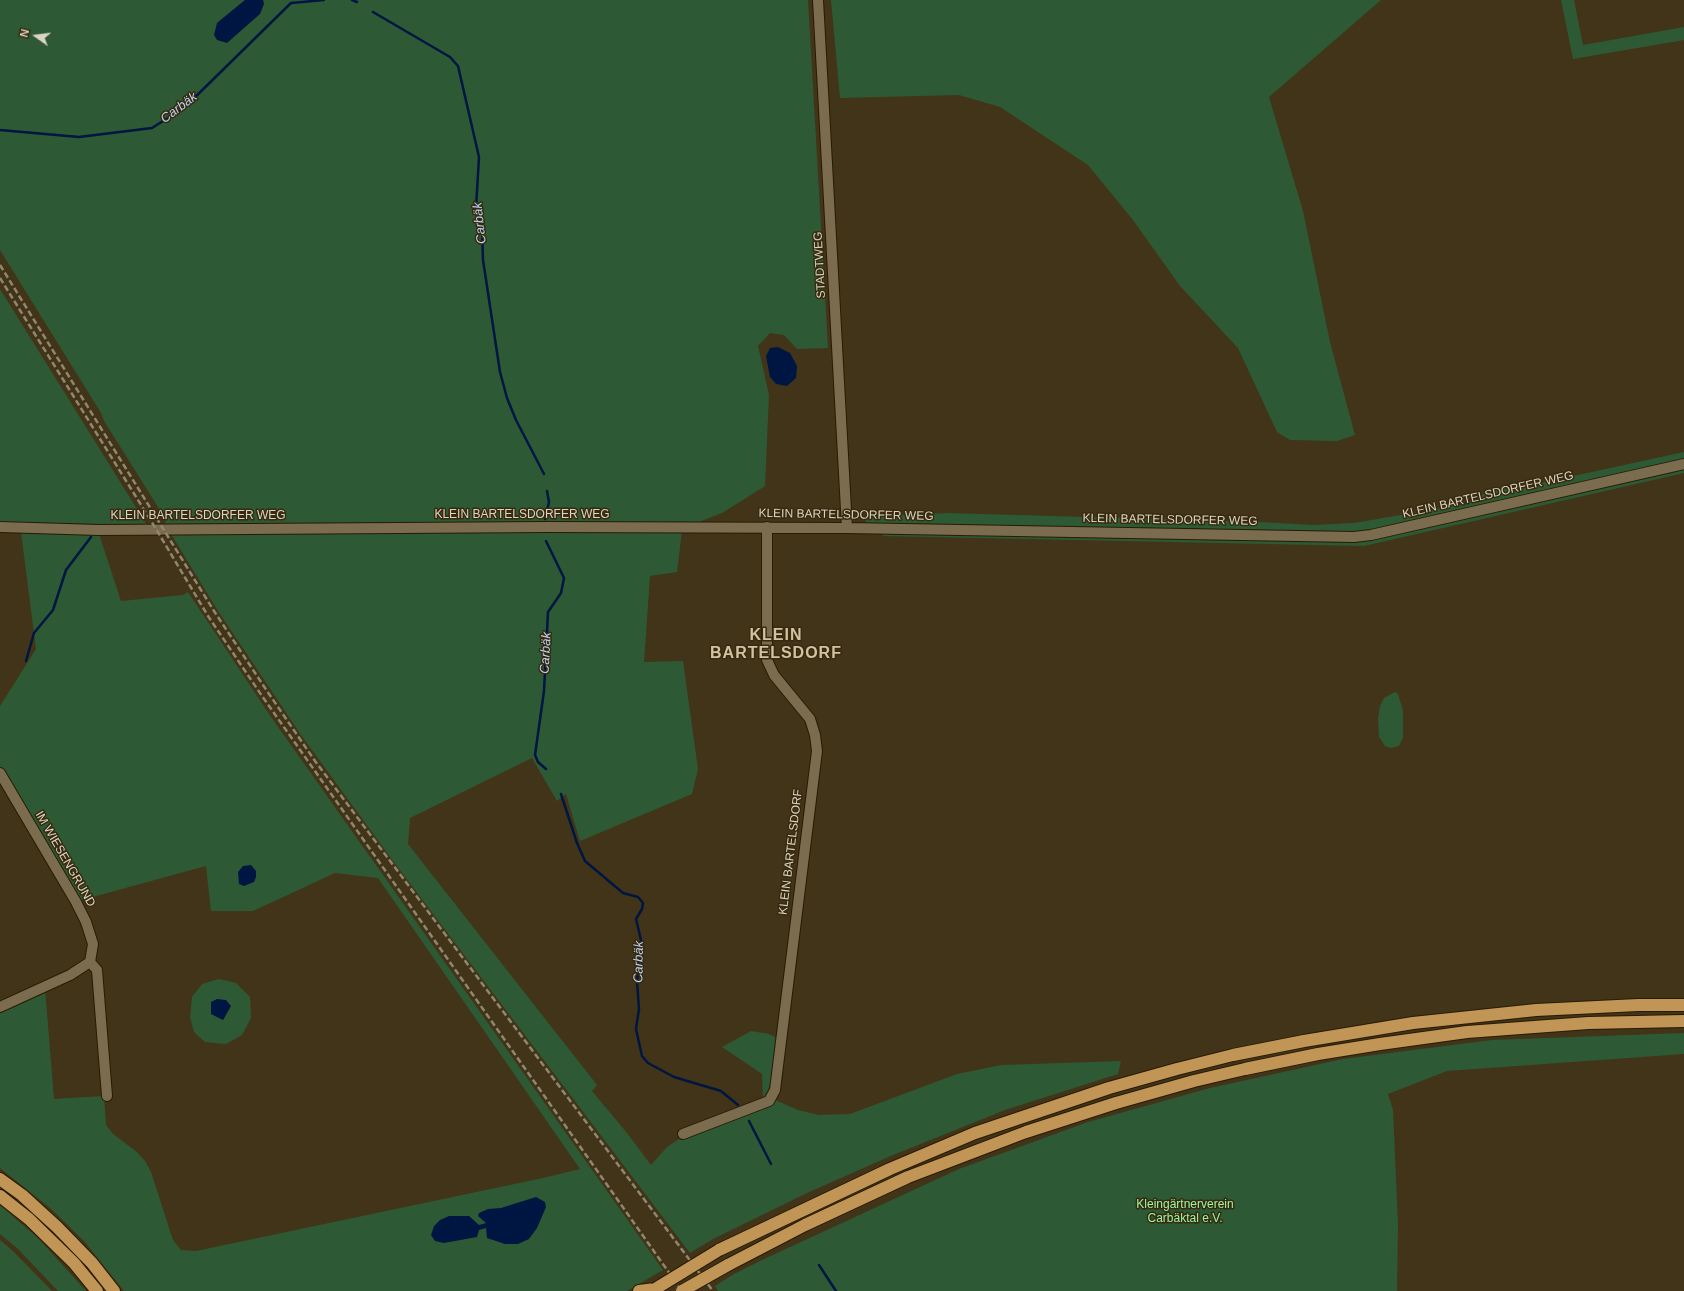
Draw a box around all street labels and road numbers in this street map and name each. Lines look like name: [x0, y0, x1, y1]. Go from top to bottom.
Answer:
street label: STADTWEG: [811, 231, 829, 299]
street label: KLEIN BARTELSDORFER WEG: [1401, 468, 1575, 522]
street label: KLEIN BARTELSDORFER WEG: [758, 506, 934, 524]
street label: KLEIN BARTELSDORFER WEG: [434, 508, 610, 522]
street label: KLEIN BARTELSDORFER WEG: [110, 509, 286, 523]
street label: KLEIN BARTELSDORFER WEG: [1082, 511, 1258, 529]
street label: KLEIN BARTELSDORF: [776, 788, 806, 916]
street label: IM WIESENGRUND: [32, 809, 98, 909]

